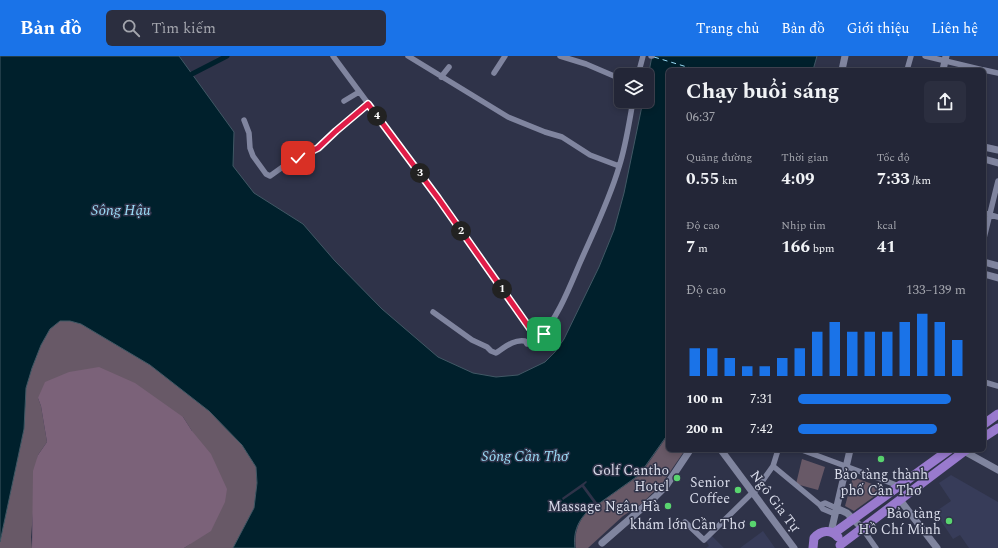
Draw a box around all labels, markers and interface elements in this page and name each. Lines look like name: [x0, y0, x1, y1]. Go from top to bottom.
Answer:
search box: [106, 10, 386, 46]
text: Bản đồ: [20, 14, 82, 43]
icon: search: [120, 17, 142, 39]
text: Tìm kiếm: [152, 17, 216, 40]
text: Trang chủ: [696, 18, 759, 39]
text: Bản đồ: [781, 18, 825, 39]
text: Giới thiệu: [847, 18, 909, 39]
text: Liên hệ: [931, 18, 978, 39]
map controls: [614, 68, 654, 108]
button: layers: [614, 68, 654, 108]
text: Chạy buổi sáng: [686, 75, 840, 108]
button: share: [924, 81, 966, 123]
pin: 4: [367, 106, 387, 126]
text: 4: [374, 107, 380, 124]
text: 06:37: [686, 107, 715, 127]
pin: [281, 141, 315, 175]
icon: check: [287, 147, 309, 169]
text: Quãng đường: [686, 149, 752, 166]
text: Thời gian: [781, 149, 829, 166]
text: Tốc độ: [877, 149, 910, 166]
pin: 3: [410, 163, 430, 183]
text: 3: [417, 164, 423, 181]
text: 0.55: [686, 166, 719, 192]
text: 4:09: [781, 166, 815, 192]
text: 7:33: [877, 166, 910, 192]
text: km: [719, 172, 738, 189]
text: /km: [910, 172, 931, 189]
water label: Sông Hậu: [91, 199, 151, 222]
text: Độ cao: [686, 217, 720, 234]
text: Nhịp tim: [781, 217, 826, 234]
text: kcal: [877, 217, 896, 234]
pin: 2: [451, 221, 471, 241]
text: 2: [458, 222, 464, 239]
text: 7: [686, 234, 696, 260]
text: 166: [781, 234, 810, 260]
text: 41: [877, 234, 896, 260]
text: m: [696, 240, 708, 257]
text: bpm: [810, 240, 835, 257]
pin: 1: [492, 279, 512, 299]
text: 1: [499, 280, 505, 297]
text: Độ cao: [686, 280, 726, 300]
text: 133–139 m: [906, 280, 966, 300]
pin: [527, 317, 561, 351]
icon: arrive: [533, 323, 555, 345]
text: 100 m: [686, 389, 723, 409]
text: 7:31: [750, 389, 773, 409]
text: 200 m: [686, 419, 723, 439]
text: 7:42: [750, 419, 773, 439]
water label: Sông Cần Thơ: [482, 445, 570, 468]
marker: Bảo tàng thành phố Cần Thơ: [876, 454, 886, 464]
place label: Golf Cantho Hotel: [592, 460, 669, 497]
place label: Bảo tàng thành phố Cần Thơ: [834, 464, 928, 501]
street label: Ngô Gia Tự: [745, 466, 806, 537]
place label: Senior Coffee: [689, 472, 730, 509]
marker: Golf Cantho Hotel: [672, 473, 682, 483]
marker: Senior Coffee: [733, 485, 743, 495]
place label: Massage Ngân Hà: [548, 496, 660, 517]
marker: Massage Ngân Hà: [663, 501, 673, 511]
place label: Bảo tàng Hồ Chí Minh: [858, 503, 941, 540]
place label: khám lớn Cần Thơ: [630, 514, 745, 535]
marker: Bảo tàng Hồ Chí Minh: [944, 516, 954, 526]
marker: khám lớn Cần Thơ: [748, 519, 758, 529]

